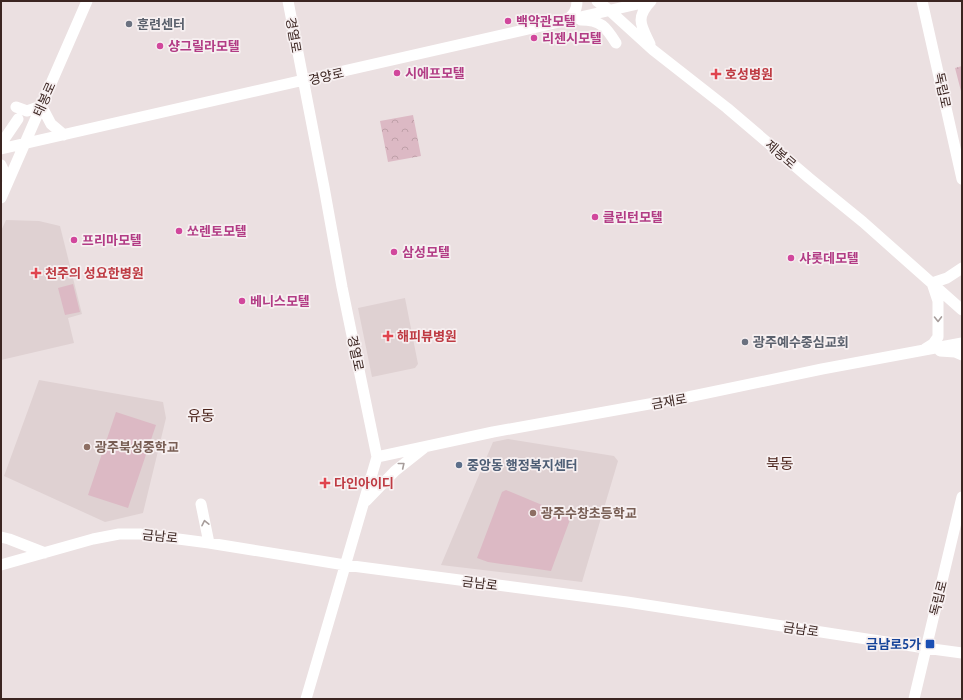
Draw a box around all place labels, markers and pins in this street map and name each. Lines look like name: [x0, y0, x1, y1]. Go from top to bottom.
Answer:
place label: 백악관모텔: [516, 13, 576, 29]
place label: 훈련센터: [137, 16, 185, 32]
marker: 백악관모텔: [503, 16, 513, 26]
marker: 훈련센터: [124, 19, 134, 29]
place label: 리젠시모텔: [542, 30, 602, 46]
marker: 리젠시모텔: [529, 33, 539, 43]
place label: 샹그릴라모텔: [168, 38, 240, 54]
marker: 샹그릴라모텔: [155, 41, 165, 51]
place label: 시에프모텔: [405, 65, 465, 81]
place label: 호성병원: [725, 66, 773, 82]
marker: 시에프모텔: [392, 68, 402, 78]
marker: 호성병원: [710, 68, 722, 80]
place label: 클린턴모텔: [603, 209, 663, 225]
marker: 클린턴모텔: [590, 212, 600, 222]
place label: 쏘렌토모텔: [187, 223, 247, 239]
marker: 쏘렌토모텔: [174, 226, 184, 236]
place label: 프리마모텔: [82, 232, 142, 248]
marker: 프리마모텔: [69, 235, 79, 245]
place label: 삼성모텔: [402, 244, 450, 260]
marker: 삼성모텔: [389, 247, 399, 257]
place label: 샤롯데모텔: [799, 250, 859, 266]
marker: 샤롯데모텔: [786, 253, 796, 263]
place label: 천주의 성요한병원: [45, 265, 144, 281]
marker: 천주의 성요한병원: [30, 267, 42, 279]
place label: 베니스모텔: [250, 293, 310, 309]
marker: 베니스모텔: [237, 296, 247, 306]
place label: 해피뷰병원: [397, 328, 457, 344]
marker: 해피뷰병원: [382, 330, 394, 342]
place label: 광주예수중심교회: [753, 334, 849, 350]
marker: 광주예수중심교회: [740, 337, 750, 347]
place label: 광주북성중학교: [95, 439, 179, 455]
marker: 광주북성중학교: [82, 442, 92, 452]
place label: 중앙동 행정복지센터: [467, 457, 578, 473]
marker: 중앙동 행정복지센터: [454, 460, 464, 470]
place label: 다인아이디: [334, 475, 394, 491]
marker: 다인아이디: [319, 477, 331, 489]
place label: 광주수창초등학교: [541, 505, 637, 521]
marker: 광주수창초등학교: [528, 508, 538, 518]
place label: 금남로5가: [866, 636, 921, 652]
marker: 금남로5가: [924, 638, 936, 650]

